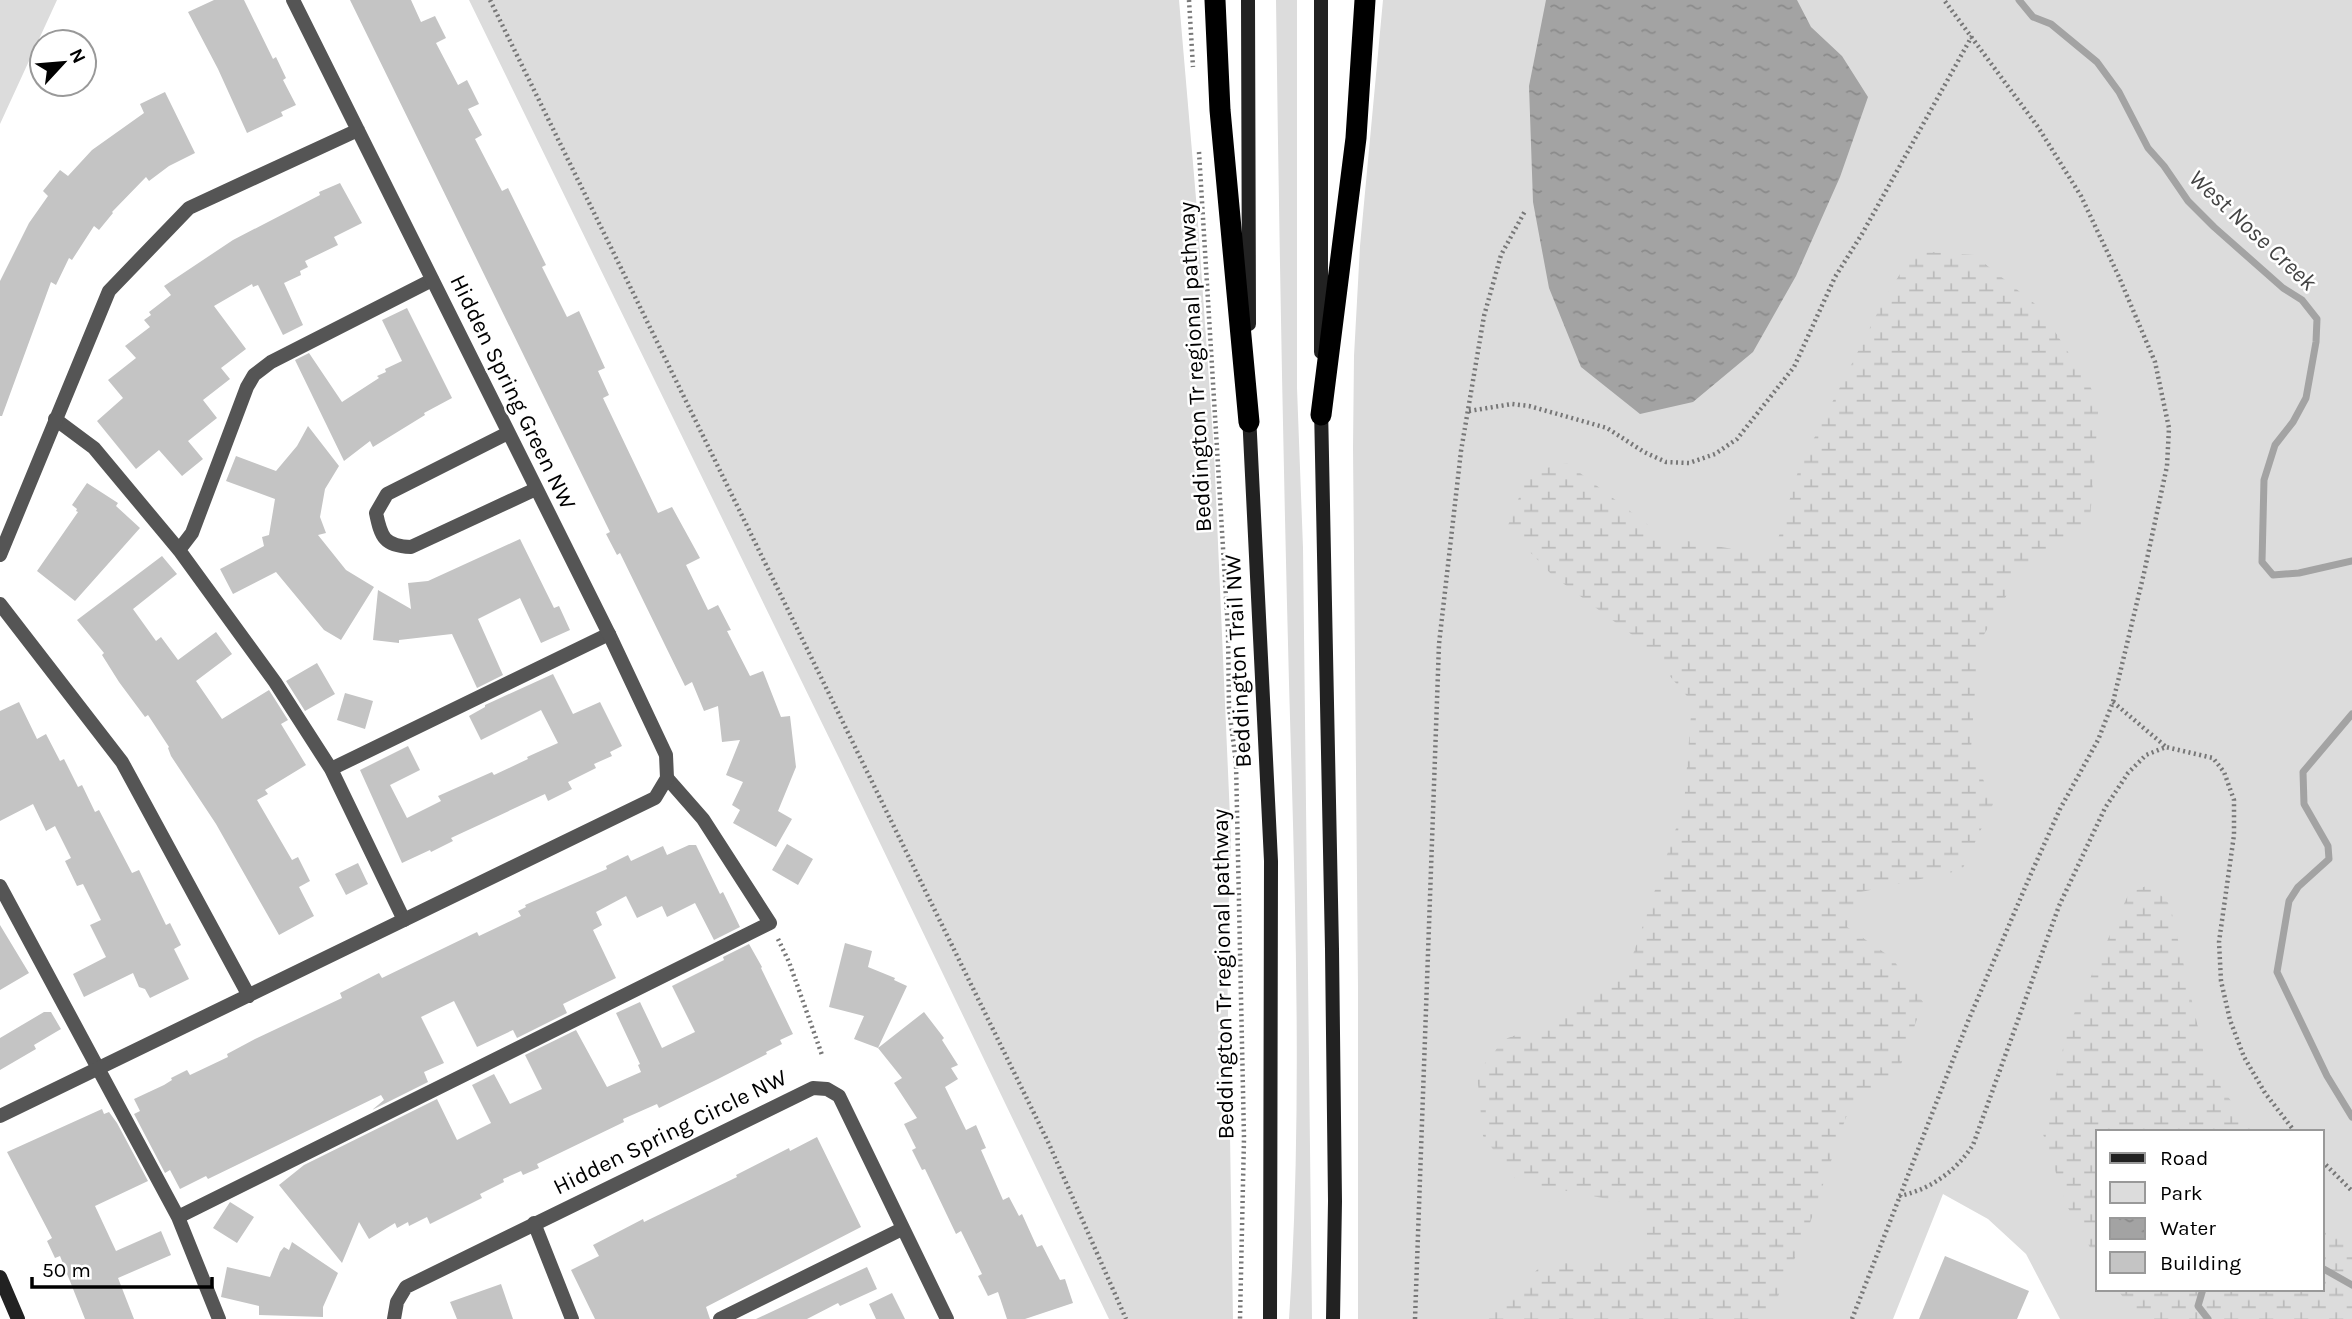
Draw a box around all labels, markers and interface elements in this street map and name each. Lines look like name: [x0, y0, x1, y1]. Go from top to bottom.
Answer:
north arrow: [28, 28, 98, 98]
text: N: [65, 45, 90, 67]
water label: West Nose Creek: [2183, 164, 2323, 297]
street label: Beddington Tr regional pathway: [1173, 201, 1217, 533]
street label: Hidden Spring Green NW: [444, 270, 582, 514]
street label: Beddington Trail NW: [1219, 553, 1257, 768]
street label: Beddington Tr regional pathway: [1207, 808, 1239, 1140]
street label: Hidden Spring Circle NW: [549, 1063, 792, 1200]
legend: [2096, 1130, 2324, 1291]
text: Road: [2160, 1146, 2208, 1170]
text: Park: [2160, 1181, 2203, 1205]
text: Water: [2160, 1216, 2216, 1240]
scale bar: [32, 1246, 212, 1290]
text: Building: [2160, 1251, 2241, 1275]
text: 50 m: [42, 1258, 91, 1282]

